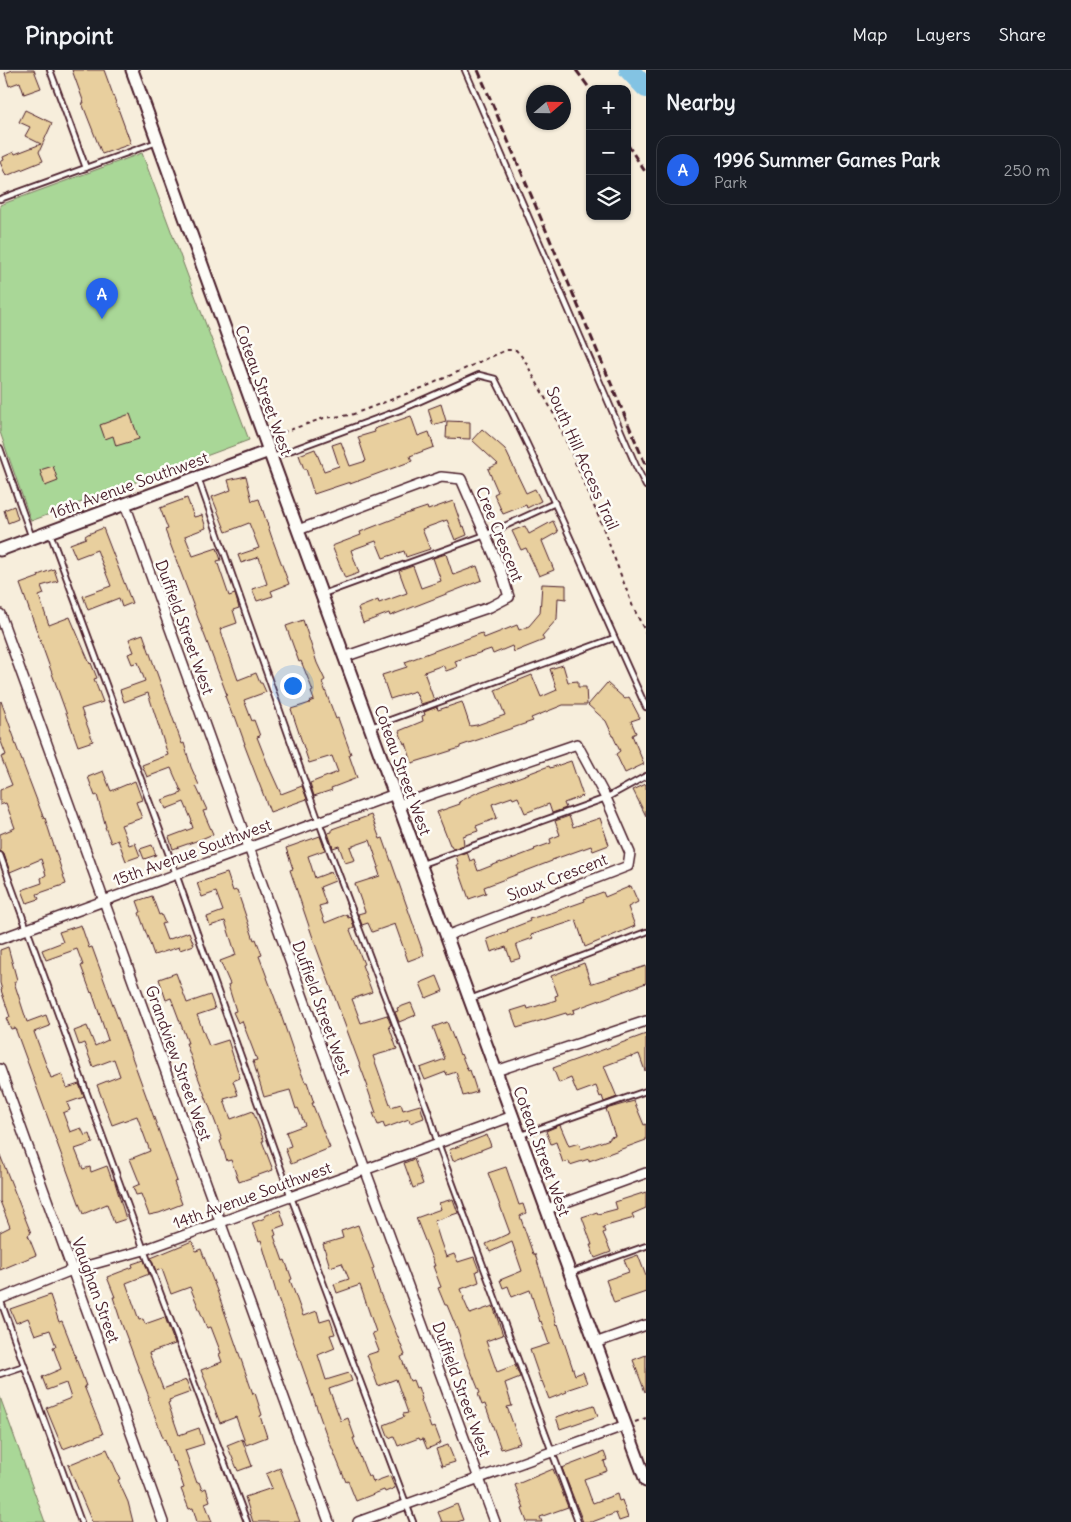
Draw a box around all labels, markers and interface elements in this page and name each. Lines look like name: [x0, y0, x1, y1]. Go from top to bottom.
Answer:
text: Pinpoint: [25, 20, 113, 50]
text: Map: [852, 23, 887, 46]
text: Layers: [915, 23, 971, 46]
text: Share: [999, 23, 1046, 46]
north arrow: [526, 85, 571, 130]
map controls: [586, 85, 631, 220]
button: +: [586, 85, 631, 130]
text: Nearby: [666, 89, 736, 116]
button: −: [586, 130, 631, 175]
text: 1996 Summer Games Park: [714, 148, 940, 172]
text: A: [678, 160, 688, 180]
text: 250 m: [1004, 160, 1050, 180]
text: Park: [714, 172, 747, 192]
button: layers: [586, 175, 631, 220]
pin: A: [86, 278, 118, 319]
street label: Coteau Street West: [231, 322, 297, 458]
street label: South Hill Access Trail: [542, 383, 624, 533]
street label: 16th Avenue Southwest: [47, 447, 211, 523]
street label: Cree Crescent: [472, 483, 528, 585]
street label: Duffield Street West: [151, 557, 219, 698]
your location: [280, 673, 306, 699]
street label: Coteau Street West: [370, 702, 436, 838]
street label: 15th Avenue Southwest: [110, 814, 274, 890]
street label: Sioux Crescent: [504, 848, 611, 905]
street label: Duffield Street West: [288, 938, 356, 1079]
street label: Grandview Street West: [142, 983, 217, 1144]
street label: Coteau Street West: [509, 1083, 575, 1219]
street label: 14th Avenue Southwest: [170, 1157, 334, 1233]
street label: Vaughan Street: [68, 1235, 125, 1346]
street label: Duffield Street West: [428, 1319, 496, 1460]

